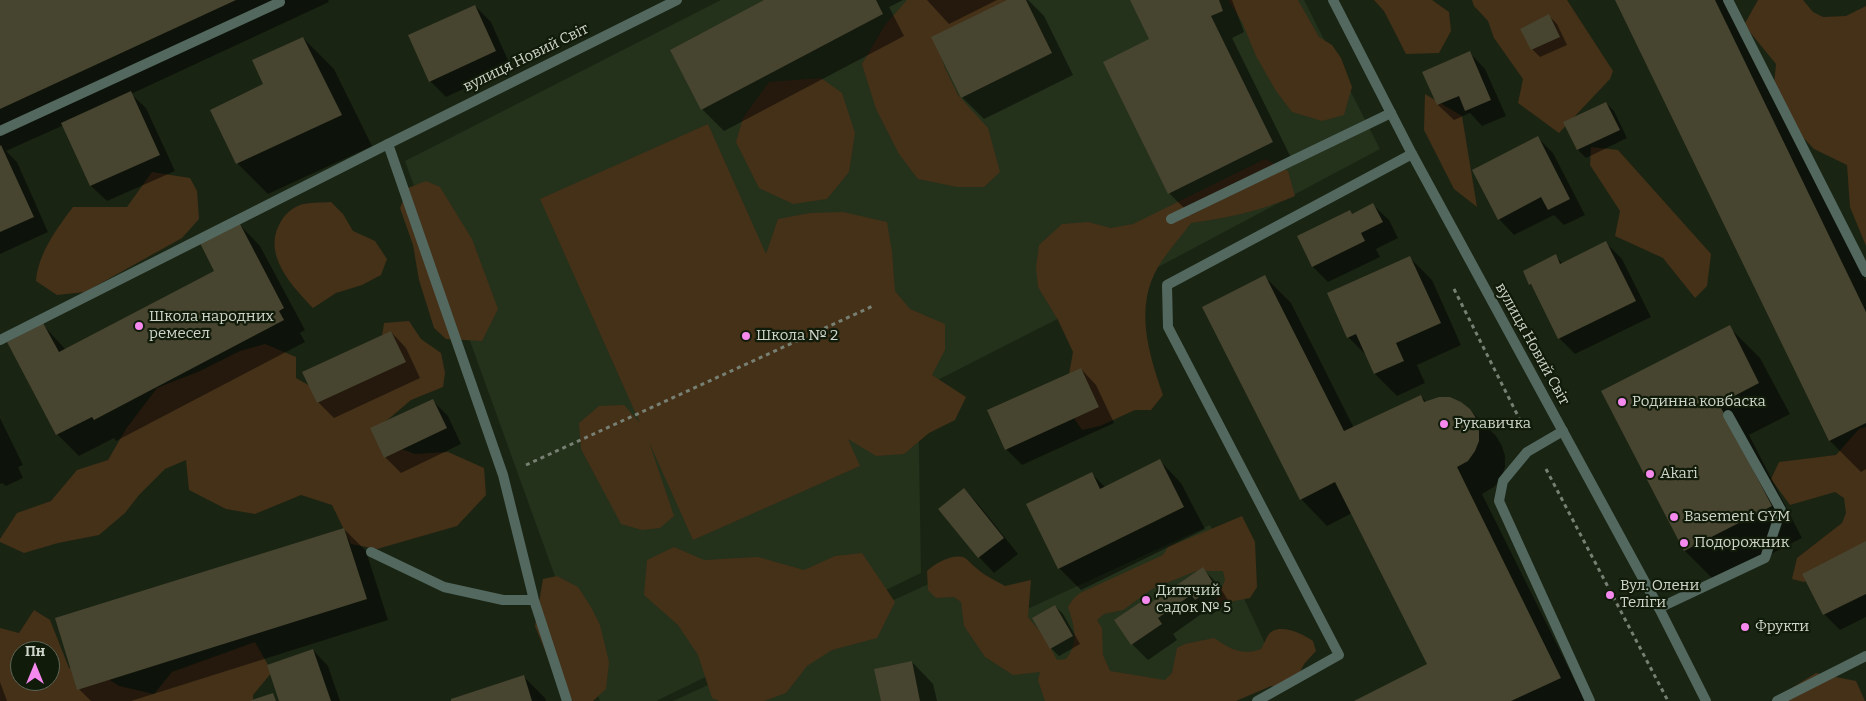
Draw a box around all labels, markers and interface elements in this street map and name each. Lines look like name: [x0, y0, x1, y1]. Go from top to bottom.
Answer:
street label: вулиця Новий Світ: [461, 20, 591, 96]
street label: вулиця Новий Світ: [1491, 280, 1573, 408]
place label: Школа народних ремесел: [149, 308, 274, 343]
marker: Школа народних ремесел: [133, 320, 145, 332]
place label: Школа № 2: [756, 327, 838, 345]
marker: Школа № 2: [740, 330, 752, 342]
place label: Родинна ковбаска: [1632, 393, 1766, 411]
marker: Родинна ковбаска: [1616, 396, 1628, 408]
place label: Рукавичка: [1454, 415, 1531, 433]
marker: Рукавичка: [1438, 418, 1450, 430]
place label: Akari: [1660, 465, 1698, 483]
marker: Akari: [1644, 468, 1656, 480]
place label: Basement GYM: [1684, 508, 1790, 526]
marker: Basement GYM: [1668, 511, 1680, 523]
place label: Подорожник: [1694, 534, 1789, 552]
marker: Подорожник: [1678, 537, 1690, 549]
place label: Вул. Олени Теліги: [1620, 577, 1699, 612]
place label: Дитячий садок № 5: [1156, 582, 1231, 617]
marker: Вул. Олени Теліги: [1604, 589, 1616, 601]
marker: Дитячий садок № 5: [1140, 594, 1152, 606]
place label: Фрукти: [1755, 618, 1809, 636]
marker: Фрукти: [1739, 621, 1751, 633]
north arrow: [10, 641, 60, 691]
text: Пн: [25, 643, 45, 660]

